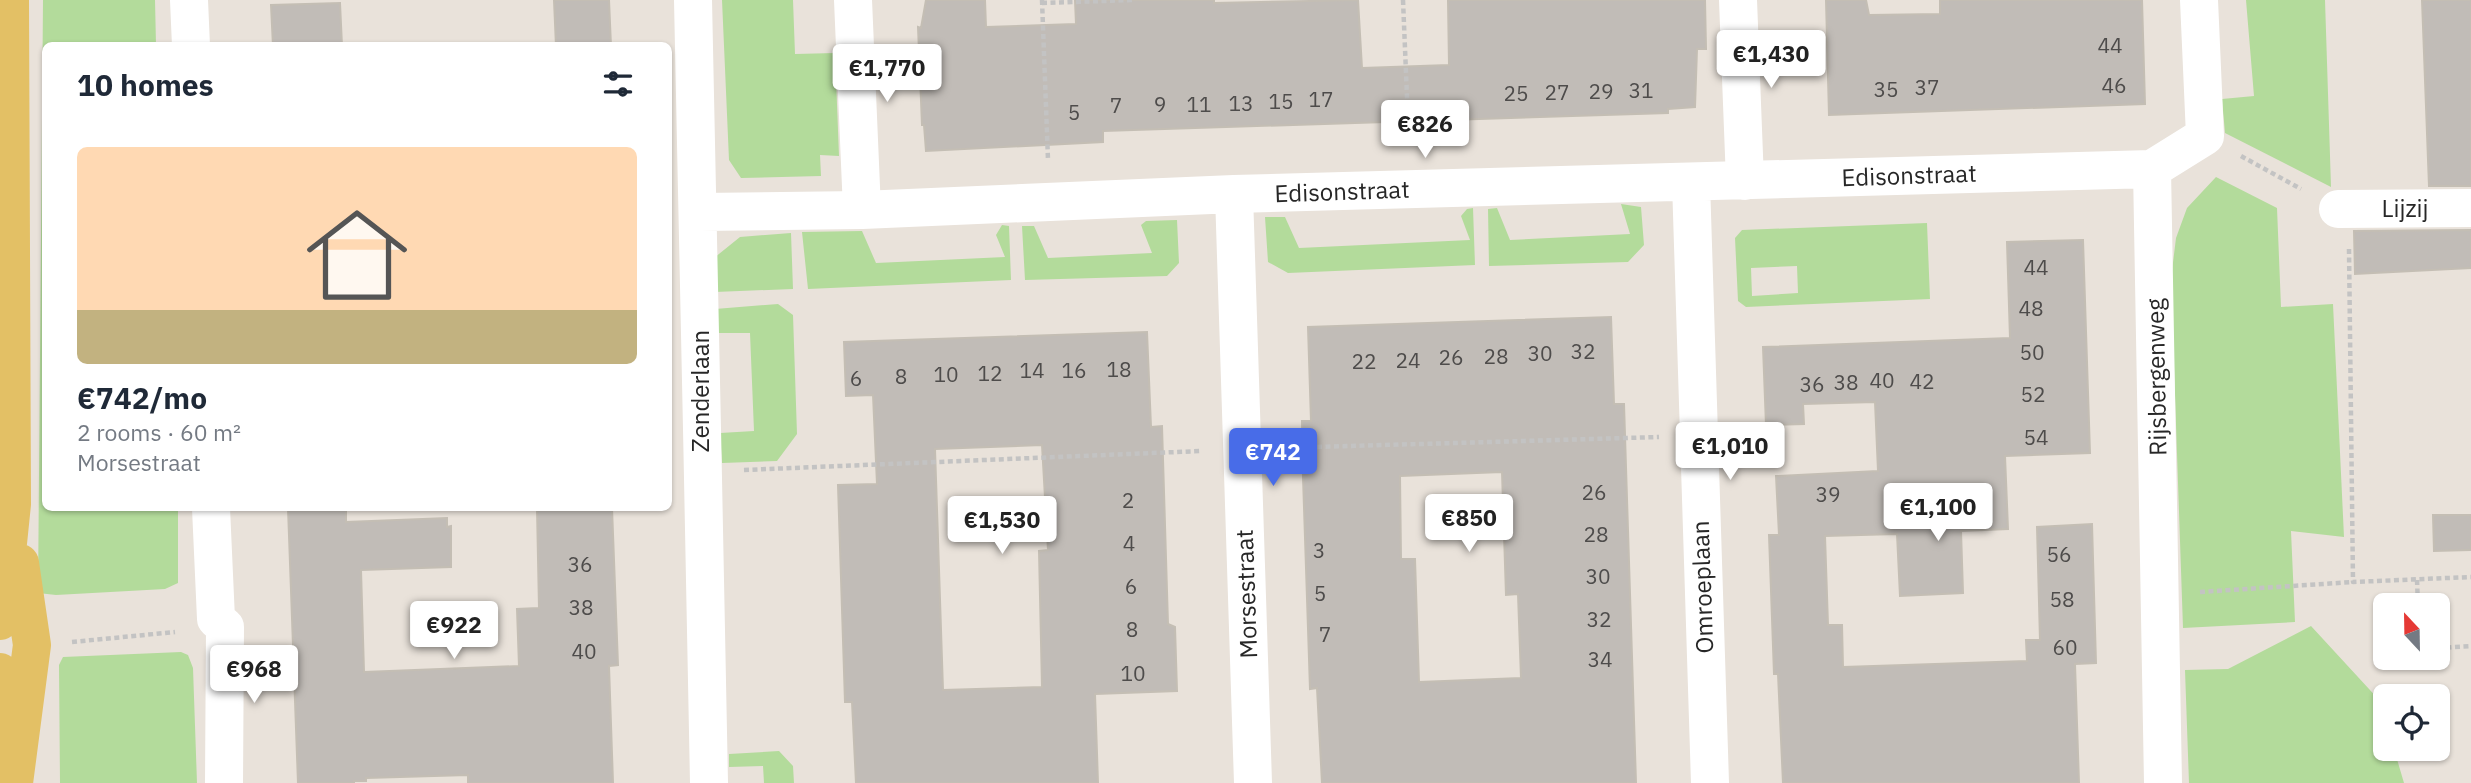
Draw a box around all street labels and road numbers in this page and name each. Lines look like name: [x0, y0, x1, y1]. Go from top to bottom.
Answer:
street label: Edisonstraat: [1841, 157, 1977, 193]
street label: Edisonstraat: [1274, 173, 1410, 209]
street label: Lijzij: [2381, 192, 2429, 224]
street label: Rijsbergenweg: [2139, 298, 2173, 456]
street label: Zenderlaan: [684, 330, 716, 452]
street label: Omroeplaan: [1684, 520, 1720, 654]
street label: Morsestraat: [1228, 529, 1264, 659]

